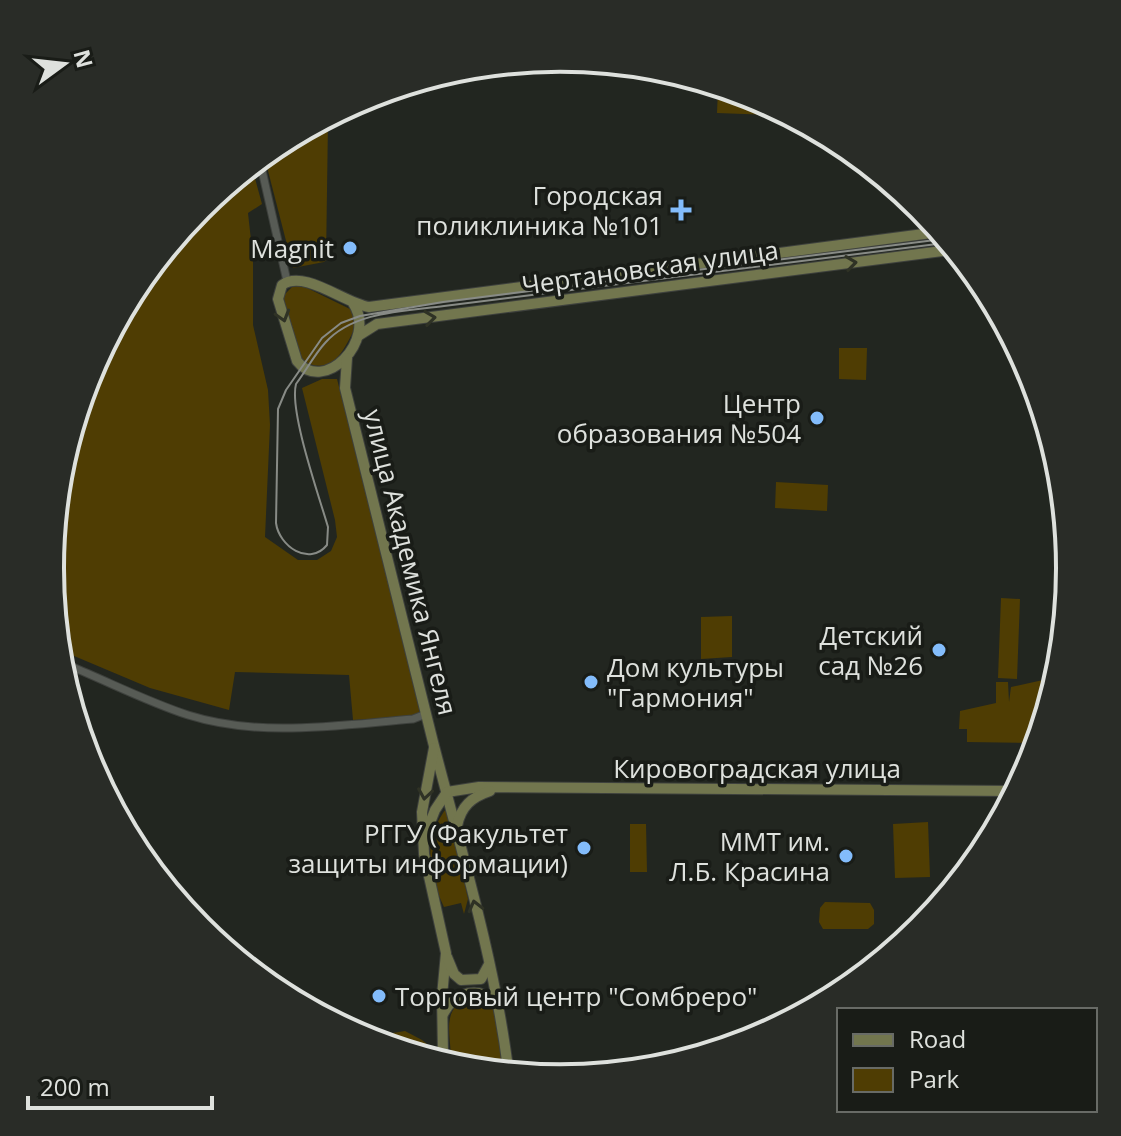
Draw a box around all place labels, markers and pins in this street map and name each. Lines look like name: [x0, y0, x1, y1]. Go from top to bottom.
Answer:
place label: Городская поликлиника №101: [416, 177, 663, 243]
marker: Городская поликлиника №101: [670, 199, 692, 221]
place label: Magnit: [250, 230, 334, 266]
marker: Magnit: [341, 239, 359, 257]
place label: Центр образования №504: [557, 385, 801, 451]
marker: Центр образования №504: [808, 409, 826, 427]
place label: Детский сад №26: [818, 617, 923, 683]
marker: Детский сад №26: [930, 641, 948, 659]
place label: Дом культуры "Гармония": [607, 649, 784, 715]
marker: Дом культуры "Гармония": [582, 673, 600, 691]
place label: РГГУ (Факультет защиты информации): [289, 815, 568, 881]
place label: ММТ им. Л.Б. Красина: [669, 823, 830, 889]
marker: РГГУ (Факультет защиты информации): [575, 839, 593, 857]
marker: ММТ им. Л.Б. Красина: [837, 847, 855, 865]
place label: Торговый центр "Сомбреро": [395, 978, 757, 1014]
marker: Торговый центр "Сомбреро": [370, 987, 388, 1005]

